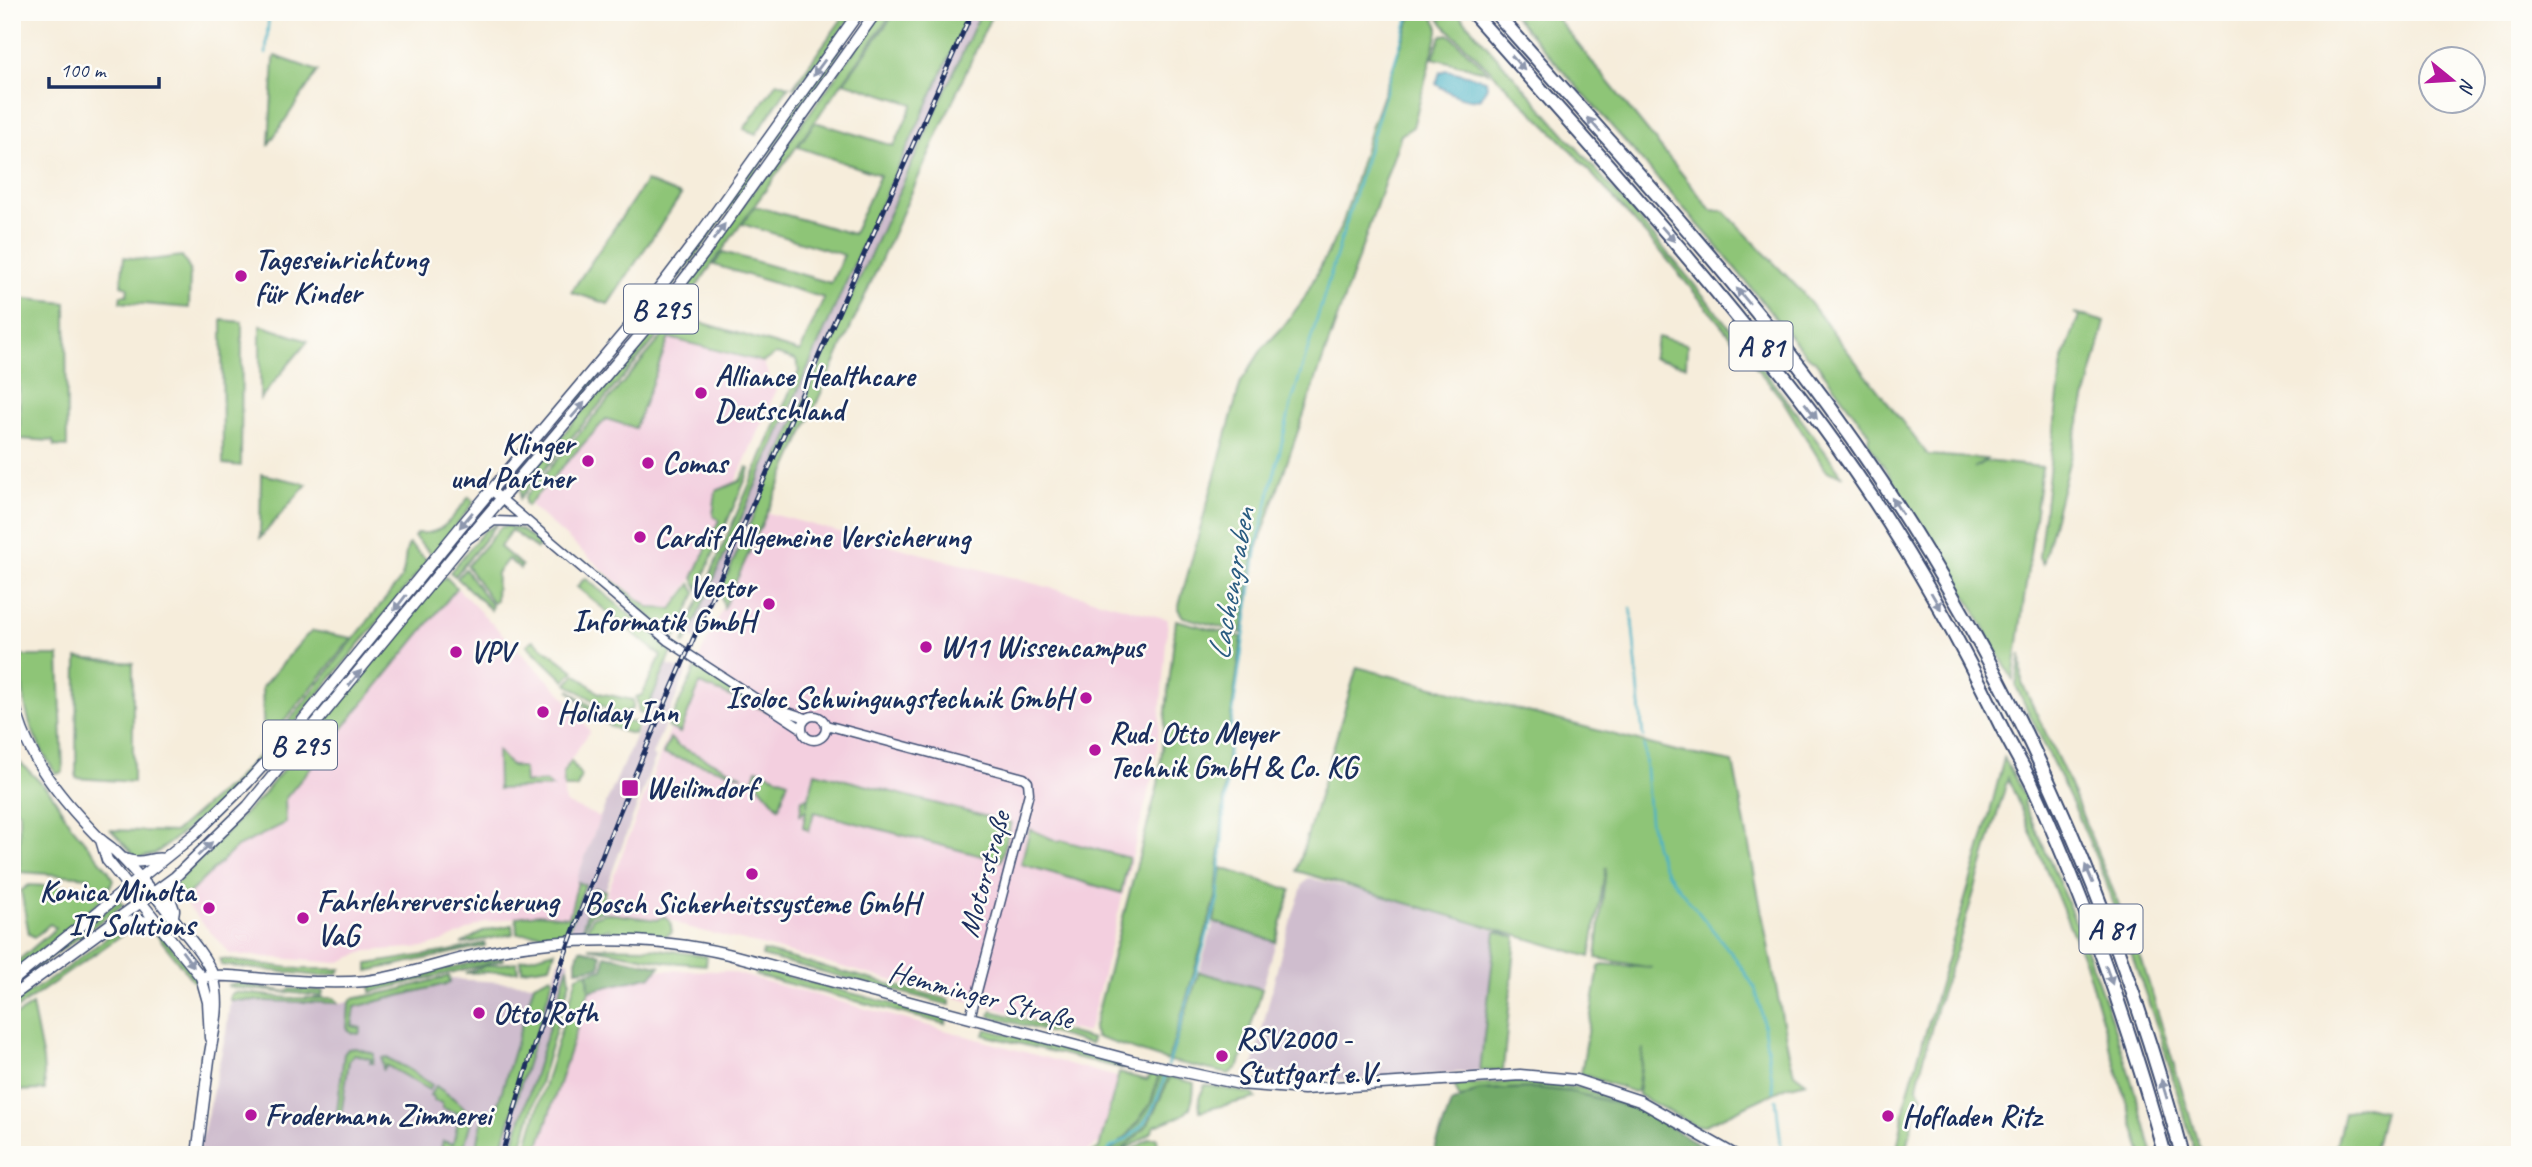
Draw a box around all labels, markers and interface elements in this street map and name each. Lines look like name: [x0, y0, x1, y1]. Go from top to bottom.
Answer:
scale bar: [49, 46, 159, 90]
north arrow: [2416, 46, 2486, 116]
one-way arrow: [1510, 55, 1525, 72]
text: 100 m: [60, 57, 107, 83]
one-way arrow: [813, 59, 827, 77]
text: N: [2453, 76, 2480, 97]
one-way arrow: [1587, 116, 1602, 133]
one-way arrow: [712, 223, 726, 241]
one-way arrow: [1660, 225, 1676, 243]
place label: Tageseinrichtung für Kinder: [255, 240, 430, 312]
marker: Tageseinrichtung für Kinder: [233, 268, 249, 284]
road number: B 295: [624, 284, 698, 334]
one-way arrow: [1736, 288, 1751, 305]
road number: A 81: [1730, 322, 1792, 370]
place label: Alliance Healthcare Deutschland: [715, 357, 917, 429]
marker: Alliance Healthcare Deutschland: [693, 385, 709, 401]
one-way arrow: [570, 402, 585, 419]
one-way arrow: [1803, 402, 1818, 420]
place label: Klinger und Partner: [450, 425, 577, 497]
place label: Comas: [662, 444, 731, 482]
marker: Klinger und Partner: [580, 453, 596, 469]
marker: Comas: [640, 455, 656, 471]
one-way arrow: [1890, 497, 1904, 515]
water label: Lachengraben: [1198, 503, 1265, 663]
one-way arrow: [458, 511, 474, 529]
place label: Cardif Allgemeine Versicherung: [654, 518, 972, 556]
marker: Cardif Allgemeine Versicherung: [632, 529, 648, 545]
place label: Vector Informatik GmbH: [572, 568, 761, 640]
one-way arrow: [1929, 592, 1942, 611]
one-way arrow: [392, 594, 407, 612]
marker: Vector Informatik GmbH: [761, 596, 777, 612]
place label: W11 Wissencampus: [940, 628, 1147, 666]
place label: VPV: [470, 633, 519, 671]
marker: W11 Wissencampus: [918, 639, 934, 655]
marker: VPV: [448, 644, 464, 660]
one-way arrow: [347, 669, 362, 687]
place label: Isoloc Schwingungstechnik GmbH: [726, 679, 1078, 717]
marker: Isoloc Schwingungstechnik GmbH: [1078, 690, 1094, 706]
place label: Holiday Inn: [557, 693, 679, 731]
marker: Holiday Inn: [535, 704, 551, 720]
place label: Rud. Otto Meyer Technik GmbH & Co. KG: [1109, 714, 1361, 786]
road number: B 295: [263, 720, 337, 770]
marker: Rud. Otto Meyer Technik GmbH & Co. KG: [1087, 742, 1103, 758]
place label: Weilimdorf: [646, 769, 763, 807]
marker: Weilimdorf: [620, 778, 640, 798]
street label: Motorstraße: [949, 805, 1020, 941]
one-way arrow: [196, 841, 213, 857]
one-way arrow: [2083, 864, 2094, 885]
marker: Bosch Sicherheitssysteme GmbH: [744, 866, 760, 882]
place label: Konica Minolta IT Solutions: [40, 872, 198, 944]
place label: Fahrlehrerversicherung VaG: [317, 882, 561, 954]
place label: Bosch Sicherheitssysteme GmbH: [584, 884, 925, 923]
marker: Konica Minolta IT Solutions: [201, 900, 217, 916]
road number: A 81: [2080, 904, 2142, 954]
marker: Fahrlehrerversicherung VaG: [295, 910, 311, 926]
one-way arrow: [180, 949, 195, 967]
street label: Hemminger Straße: [885, 952, 1080, 1038]
one-way arrow: [2104, 964, 2115, 985]
place label: Otto Roth: [493, 994, 600, 1032]
marker: Otto Roth: [471, 1005, 487, 1021]
place label: RSV2000 - Stuttgart e.V.: [1236, 1020, 1381, 1092]
marker: RSV2000 - Stuttgart e.V.: [1214, 1048, 1230, 1064]
one-way arrow: [2159, 1078, 2169, 1099]
place label: Frodermann Zimmerei: [265, 1096, 495, 1134]
place label: Hofladen Ritz: [1902, 1097, 2044, 1135]
marker: Frodermann Zimmerei: [243, 1107, 259, 1123]
marker: Hofladen Ritz: [1880, 1108, 1896, 1124]

